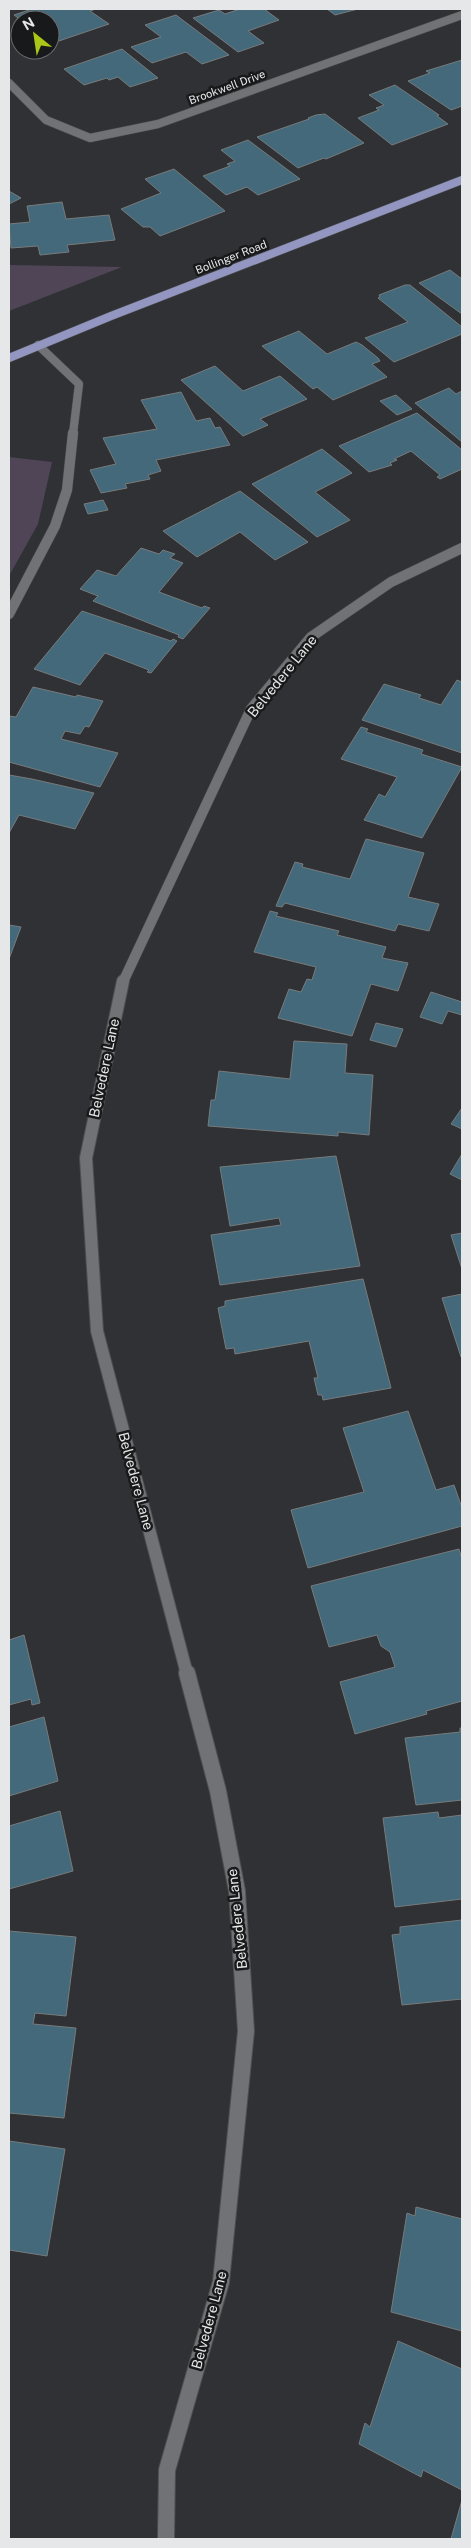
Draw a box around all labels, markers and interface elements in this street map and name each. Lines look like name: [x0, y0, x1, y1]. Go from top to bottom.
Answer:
north arrow: [10, 10, 60, 60]
text: N: [20, 14, 37, 33]
street label: Brookwell Drive: [187, 68, 267, 106]
street label: Bollinger Road: [194, 238, 268, 276]
street label: Belvedere Lane: [244, 632, 320, 720]
street label: Belvedere Lane: [86, 1017, 122, 1119]
street label: Belvedere Lane: [115, 1430, 157, 1532]
street label: Belvedere Lane: [224, 1868, 250, 1970]
street label: Belvedere Lane: [188, 2269, 230, 2371]

